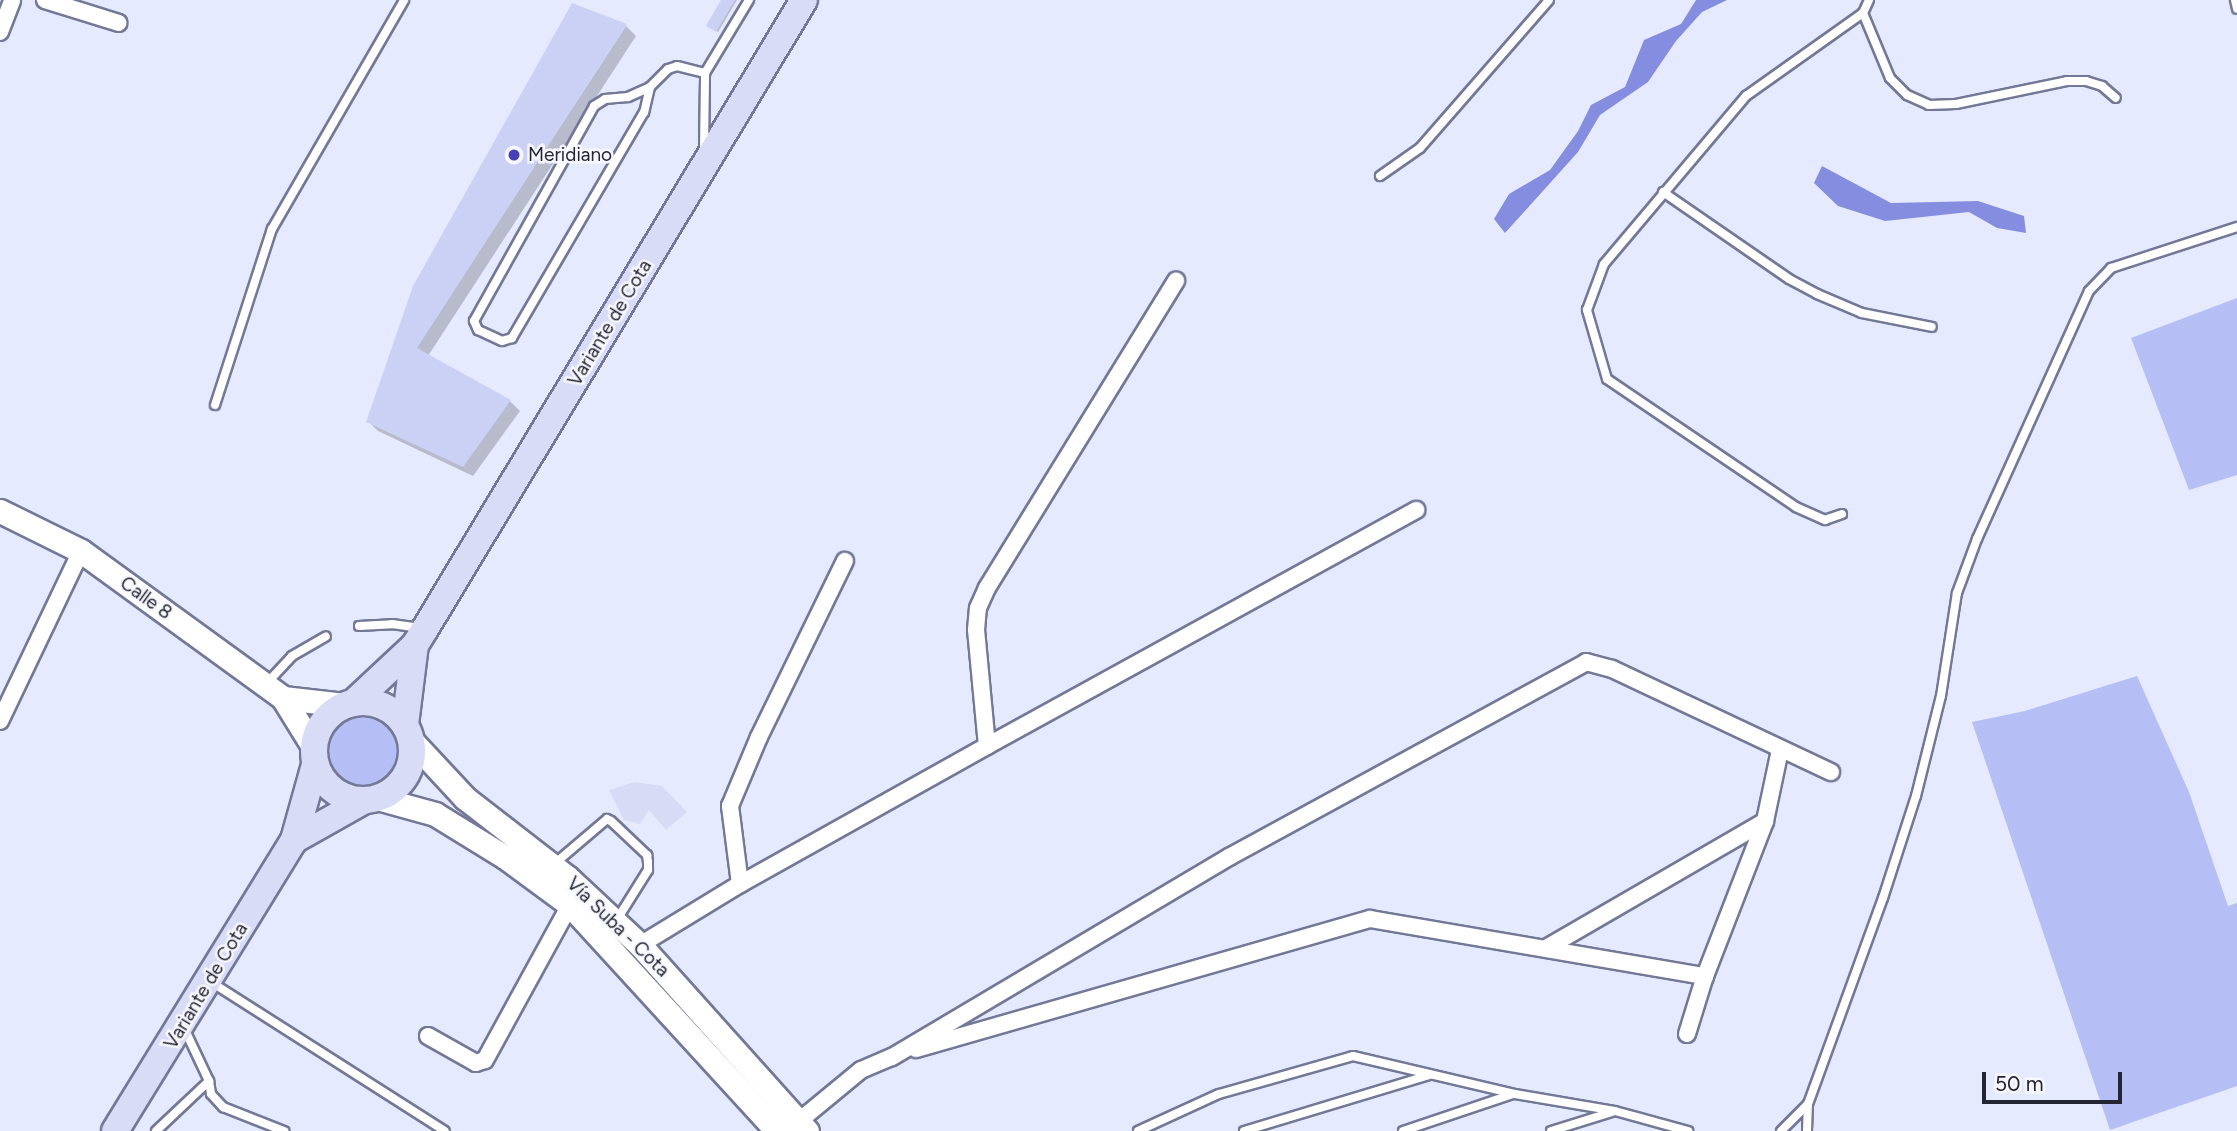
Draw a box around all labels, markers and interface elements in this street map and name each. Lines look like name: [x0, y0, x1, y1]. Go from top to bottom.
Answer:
place label: Meridiano: [528, 144, 612, 166]
marker: Meridiano: [506, 147, 522, 163]
street label: Variante de Cota: [563, 256, 657, 390]
street label: Calle 8: [116, 572, 176, 624]
street label: Vía Suba - Cota: [562, 872, 674, 982]
street label: Variante de Cota: [159, 919, 253, 1053]
scale bar: [1985, 1058, 2125, 1102]
text: 50 m: [1995, 1071, 2044, 1096]

